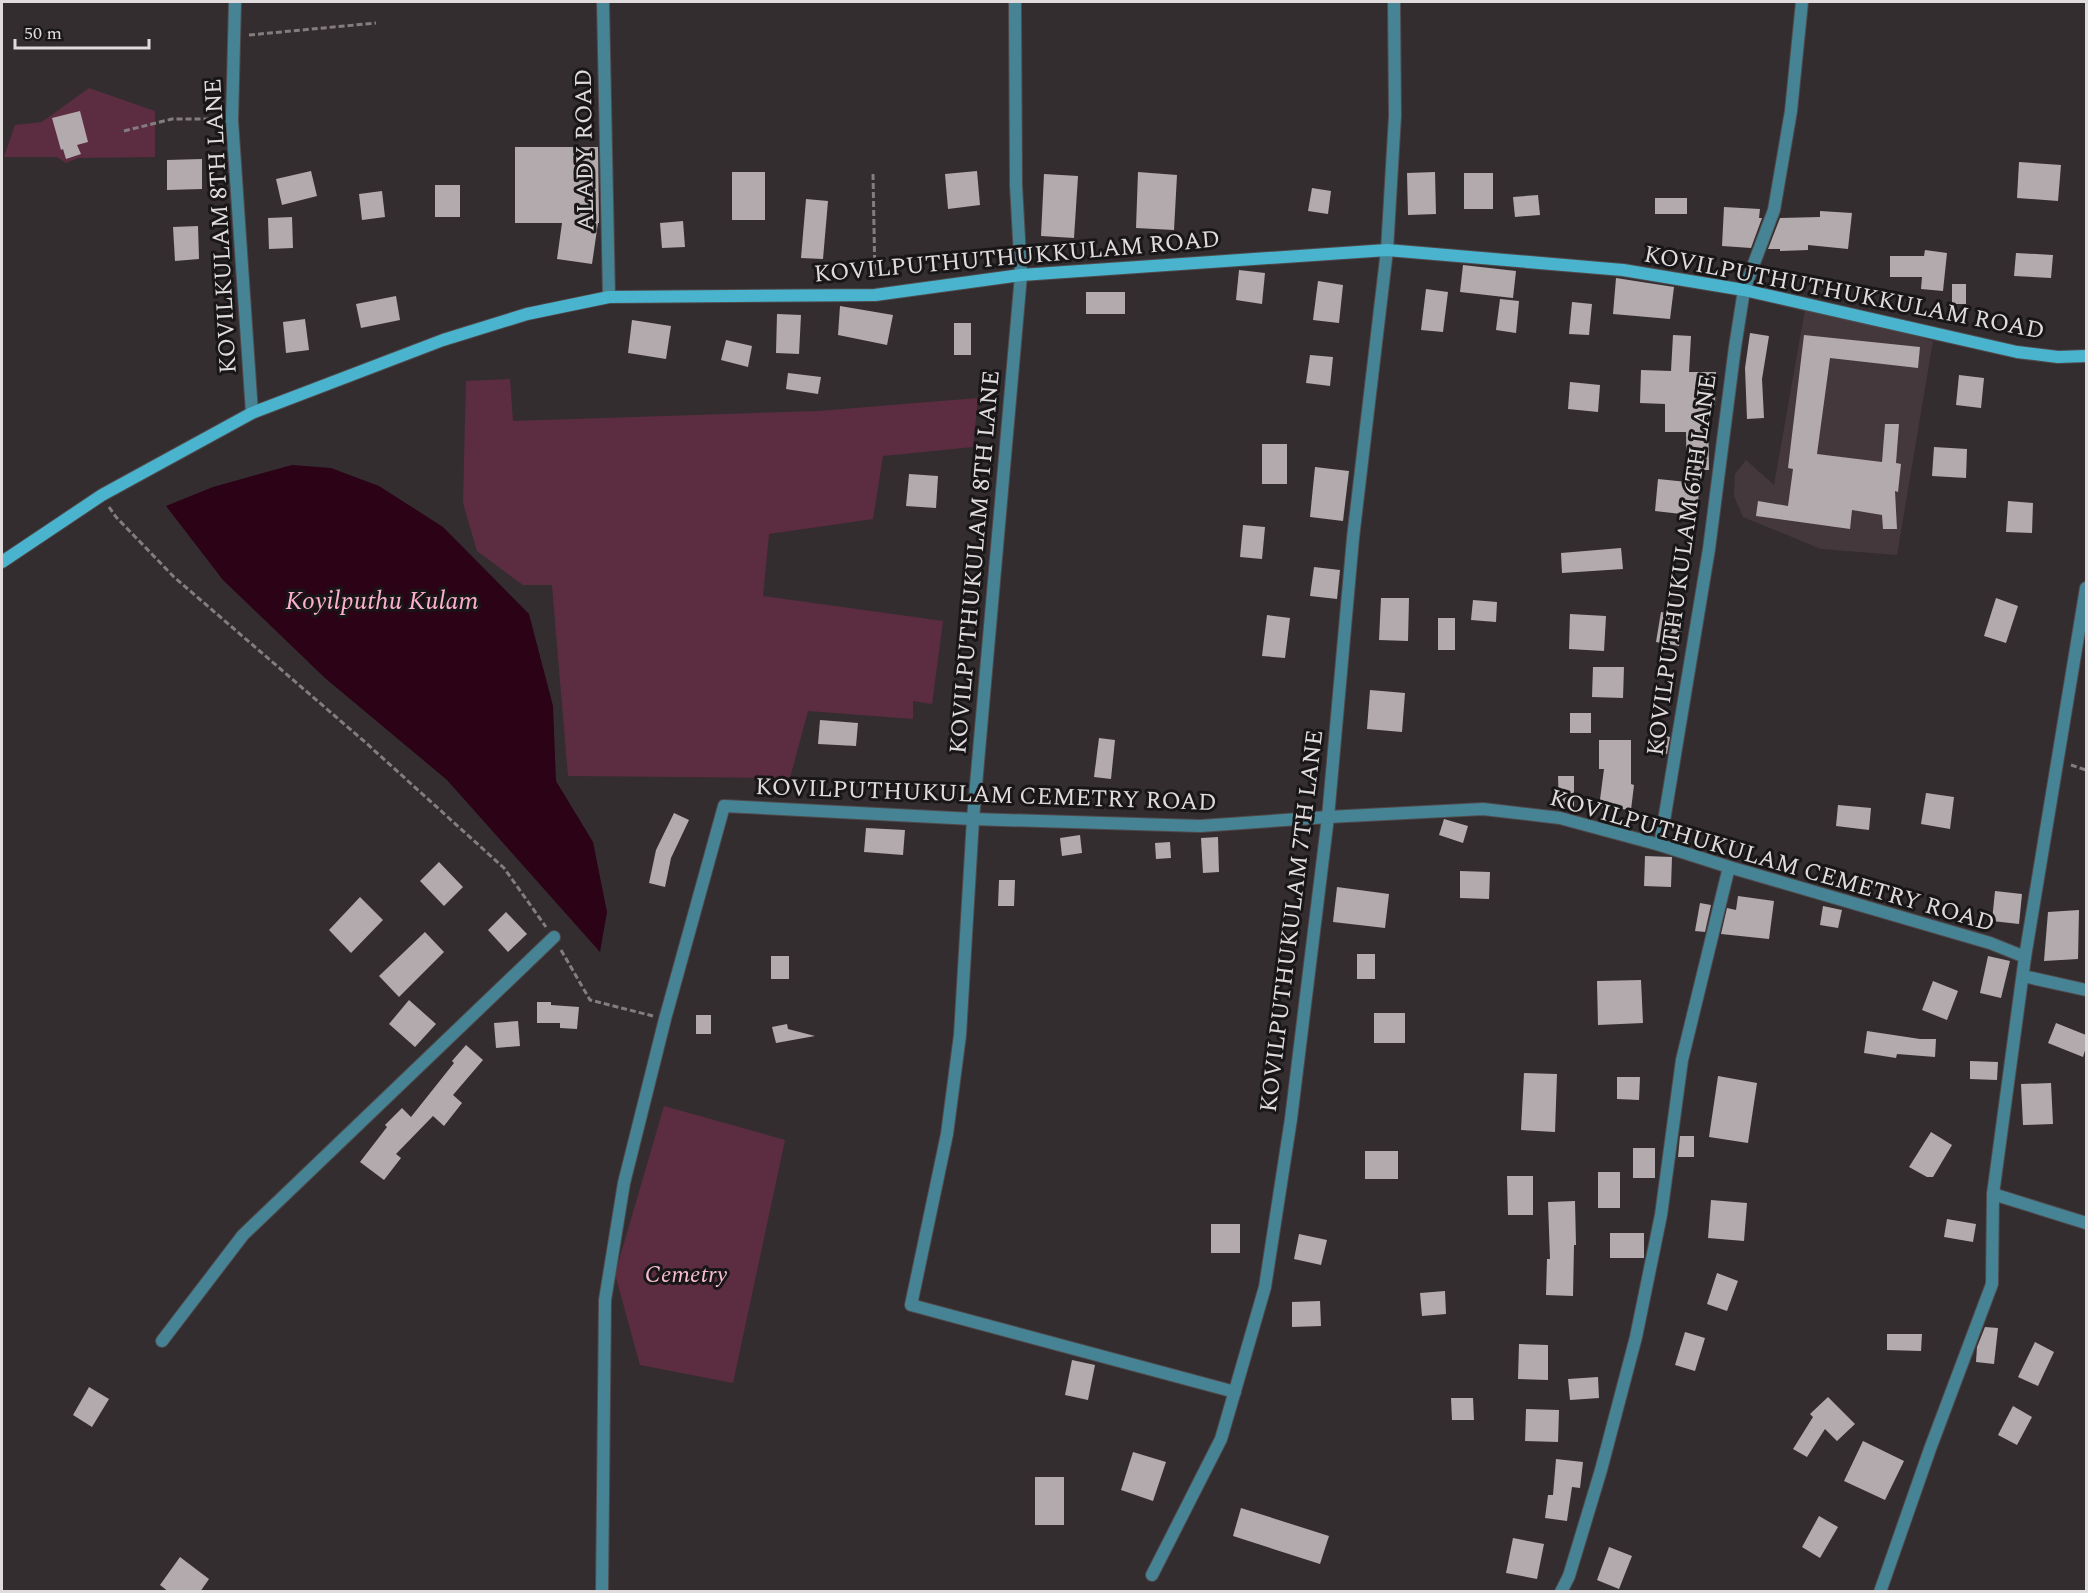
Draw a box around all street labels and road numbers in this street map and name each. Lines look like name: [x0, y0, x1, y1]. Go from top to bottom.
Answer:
street label: ALADY ROAD: [566, 68, 604, 232]
street label: KOVILKULAM 8TH LANE: [195, 77, 247, 375]
street label: KOVILPUTHUTHUKKULAM ROAD: [812, 221, 1222, 293]
street label: KOVILPUTHUTHUKKULAM ROAD: [1641, 236, 2047, 350]
street label: KOVILPUTHUKULAM 8TH LANE: [940, 369, 1010, 755]
street label: KOVILPUTHUKULAM 6TH LANE: [1637, 372, 1727, 758]
street label: KOVILPUTHUKULAM 7TH LANE: [1251, 728, 1333, 1114]
street label: KOVILPUTHUKULAM CEMETRY ROAD: [755, 769, 1217, 821]
street label: KOVILPUTHUKULAM CEMETRY ROAD: [1545, 780, 1999, 942]

